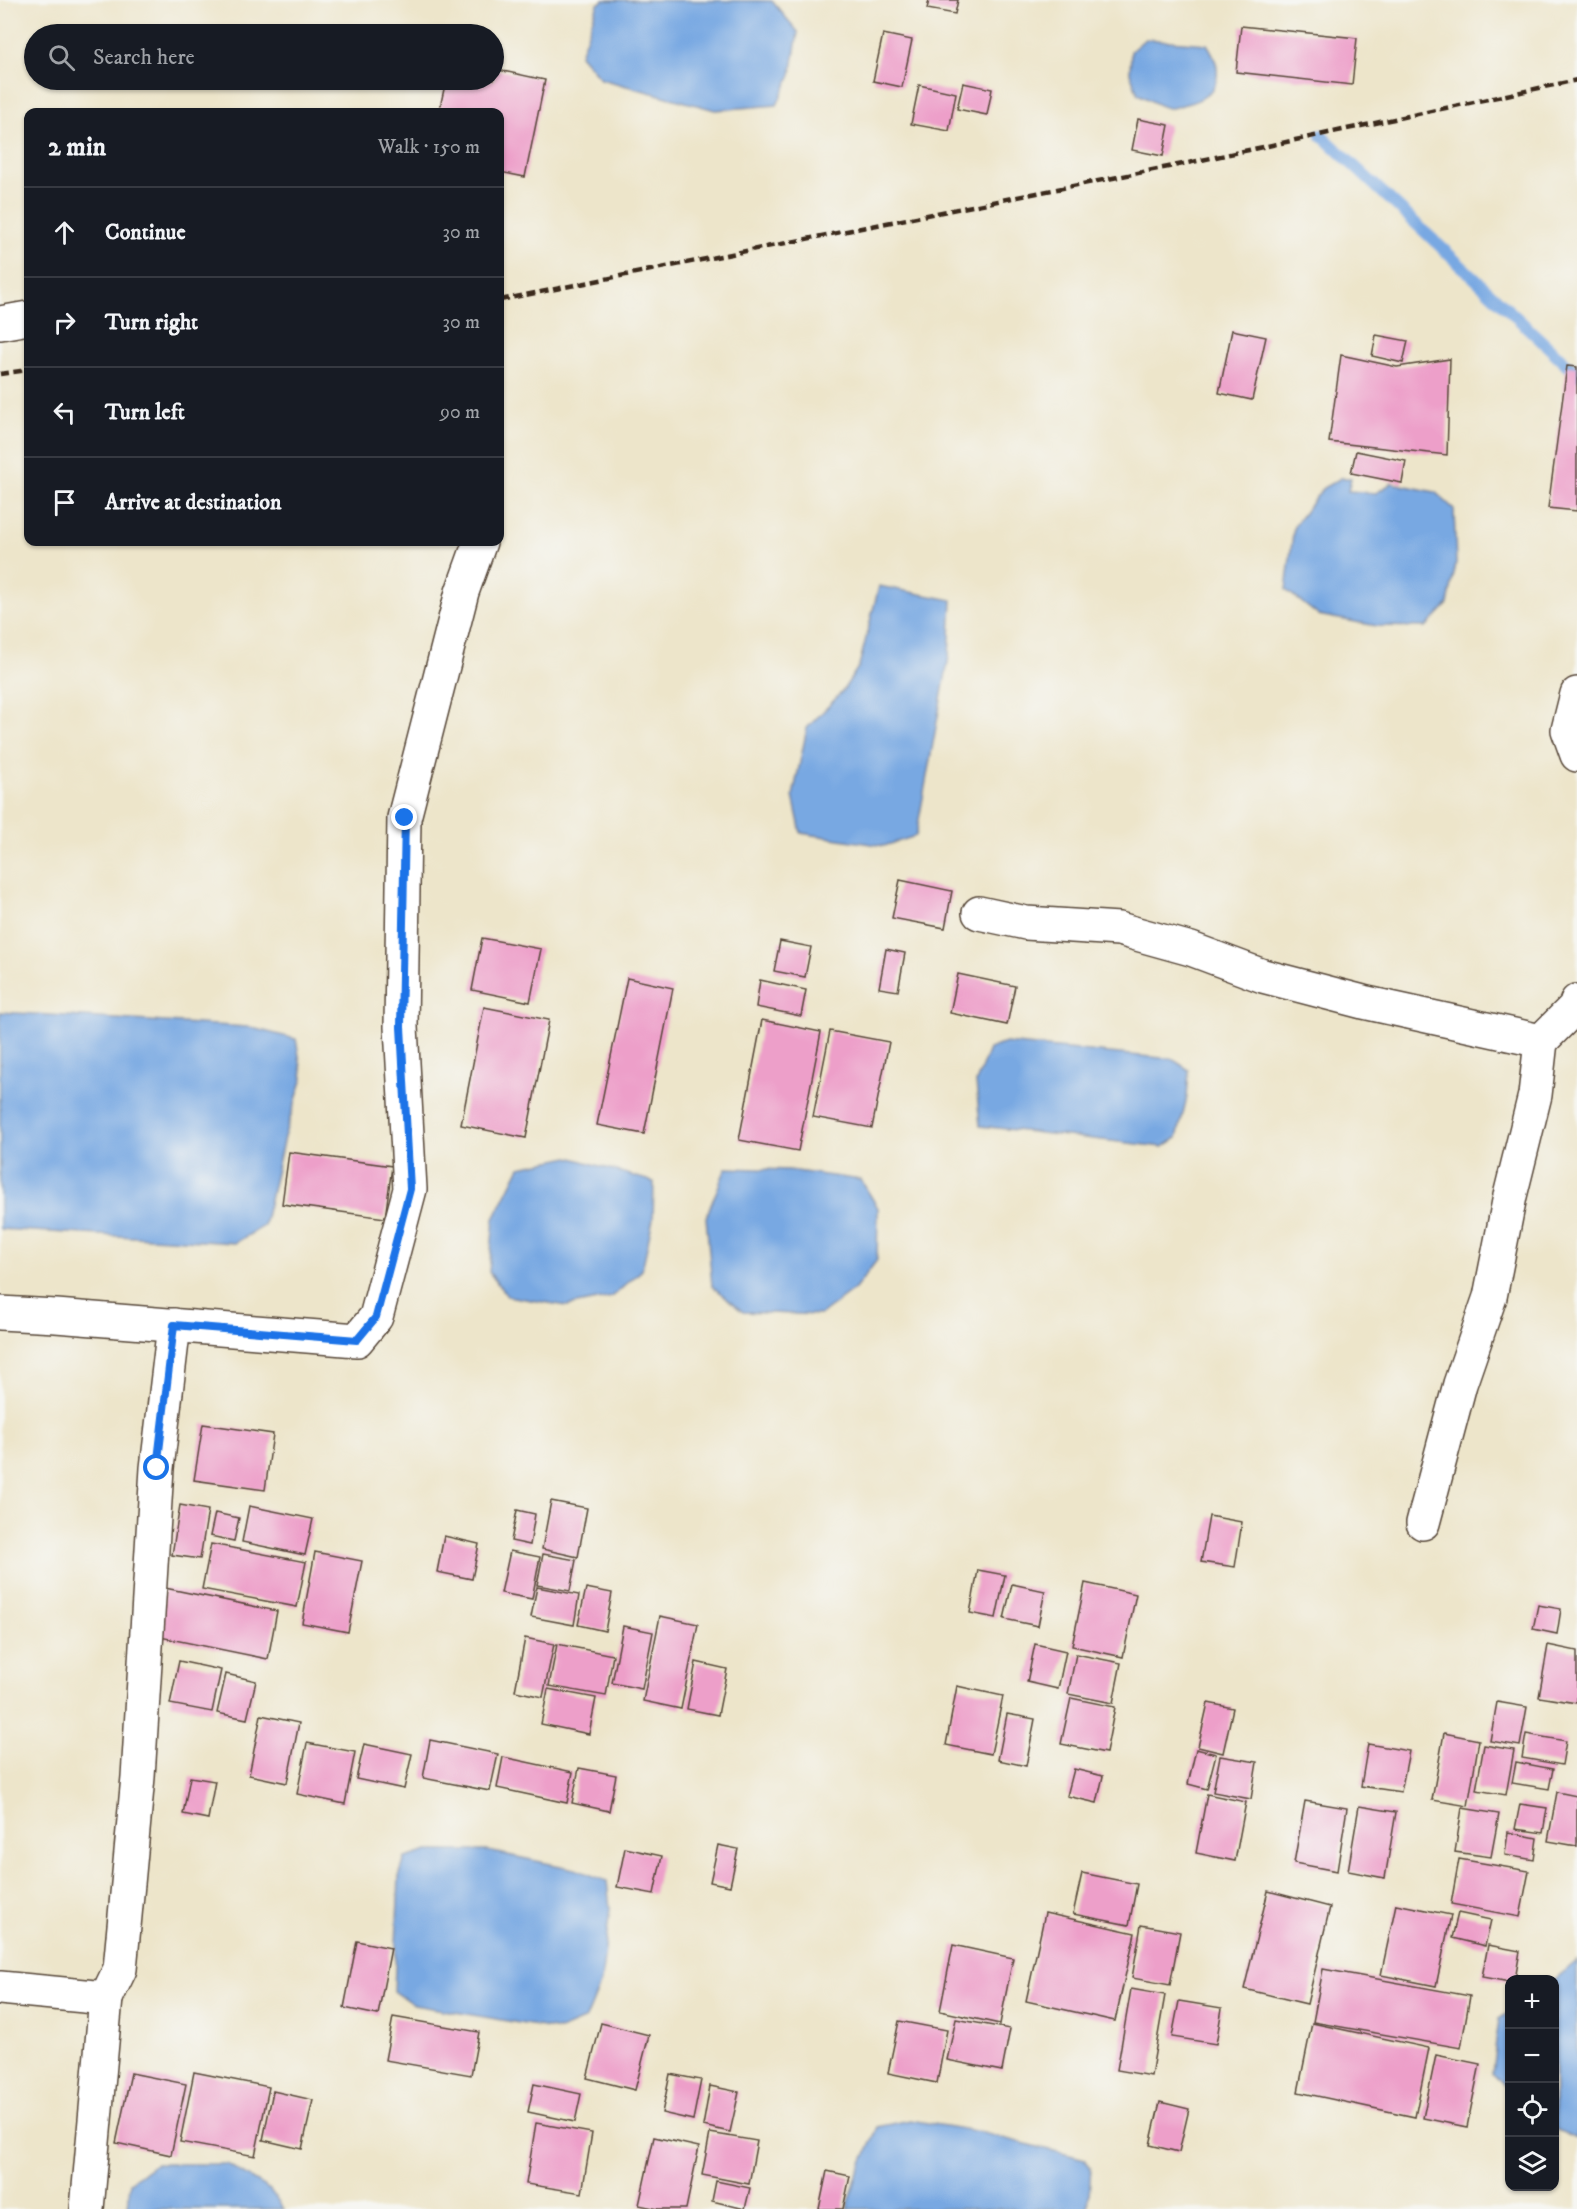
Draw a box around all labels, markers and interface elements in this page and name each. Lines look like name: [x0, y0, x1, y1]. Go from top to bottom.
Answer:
search box: [24, 24, 504, 90]
icon: search: [45, 41, 78, 74]
text: Search here: [93, 44, 195, 71]
text: 2 min: [48, 131, 106, 164]
text: Walk · 150 m: [378, 135, 480, 160]
icon: ahead: [48, 216, 81, 249]
text: Continue: [105, 219, 186, 246]
text: 30 m: [442, 220, 480, 245]
icon: right: [48, 306, 81, 339]
text: Turn right: [105, 309, 198, 336]
text: 30 m: [442, 310, 480, 335]
icon: left: [48, 396, 81, 429]
text: Turn left: [105, 399, 185, 426]
text: 90 m: [440, 400, 480, 425]
icon: arrive: [48, 486, 81, 519]
text: Arrive at destination: [105, 489, 282, 516]
route end: [391, 804, 417, 830]
route start: [143, 1454, 169, 1480]
map controls: [1505, 1975, 1559, 2191]
button: +: [1505, 1975, 1559, 2029]
button: −: [1505, 2029, 1559, 2083]
button: locate: [1505, 2083, 1559, 2137]
button: layers: [1505, 2137, 1559, 2191]

